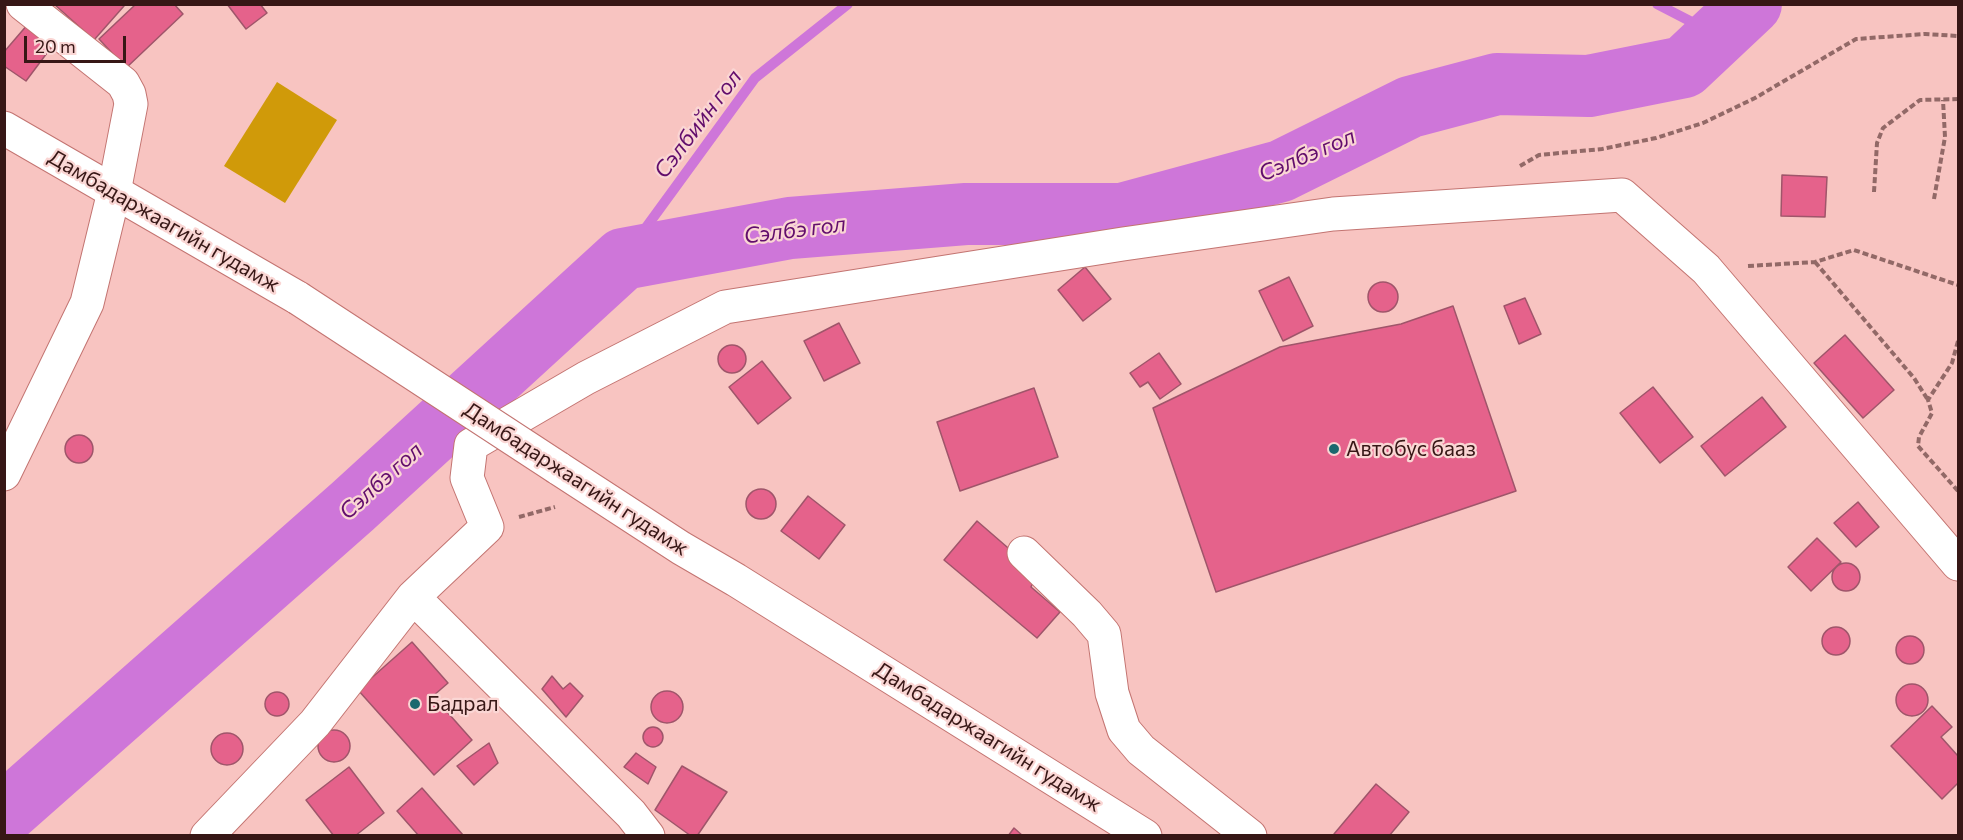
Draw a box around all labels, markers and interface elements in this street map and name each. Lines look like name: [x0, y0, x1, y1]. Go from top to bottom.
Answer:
scale bar: [27, 24, 129, 62]
text: 20 m: [35, 35, 76, 57]
water label: Сэлбийн гол: [649, 64, 747, 184]
water label: Сэлбэ гол: [1255, 123, 1359, 187]
street label: Дамбадаржаагийн гудамж: [44, 144, 284, 298]
water label: Сэлбэ гол: [743, 211, 847, 249]
street label: Дамбадаржаагийн гудамж: [459, 397, 693, 561]
place label: Автобус бааз: [1346, 436, 1476, 462]
water label: Сэлбэ гол: [334, 437, 428, 525]
marker: Автобус бааз: [1327, 442, 1341, 456]
street label: Дамбадаржаагийн гудамж: [870, 657, 1106, 817]
place label: Бадрал: [427, 691, 499, 717]
marker: Бадрал: [408, 697, 422, 711]

